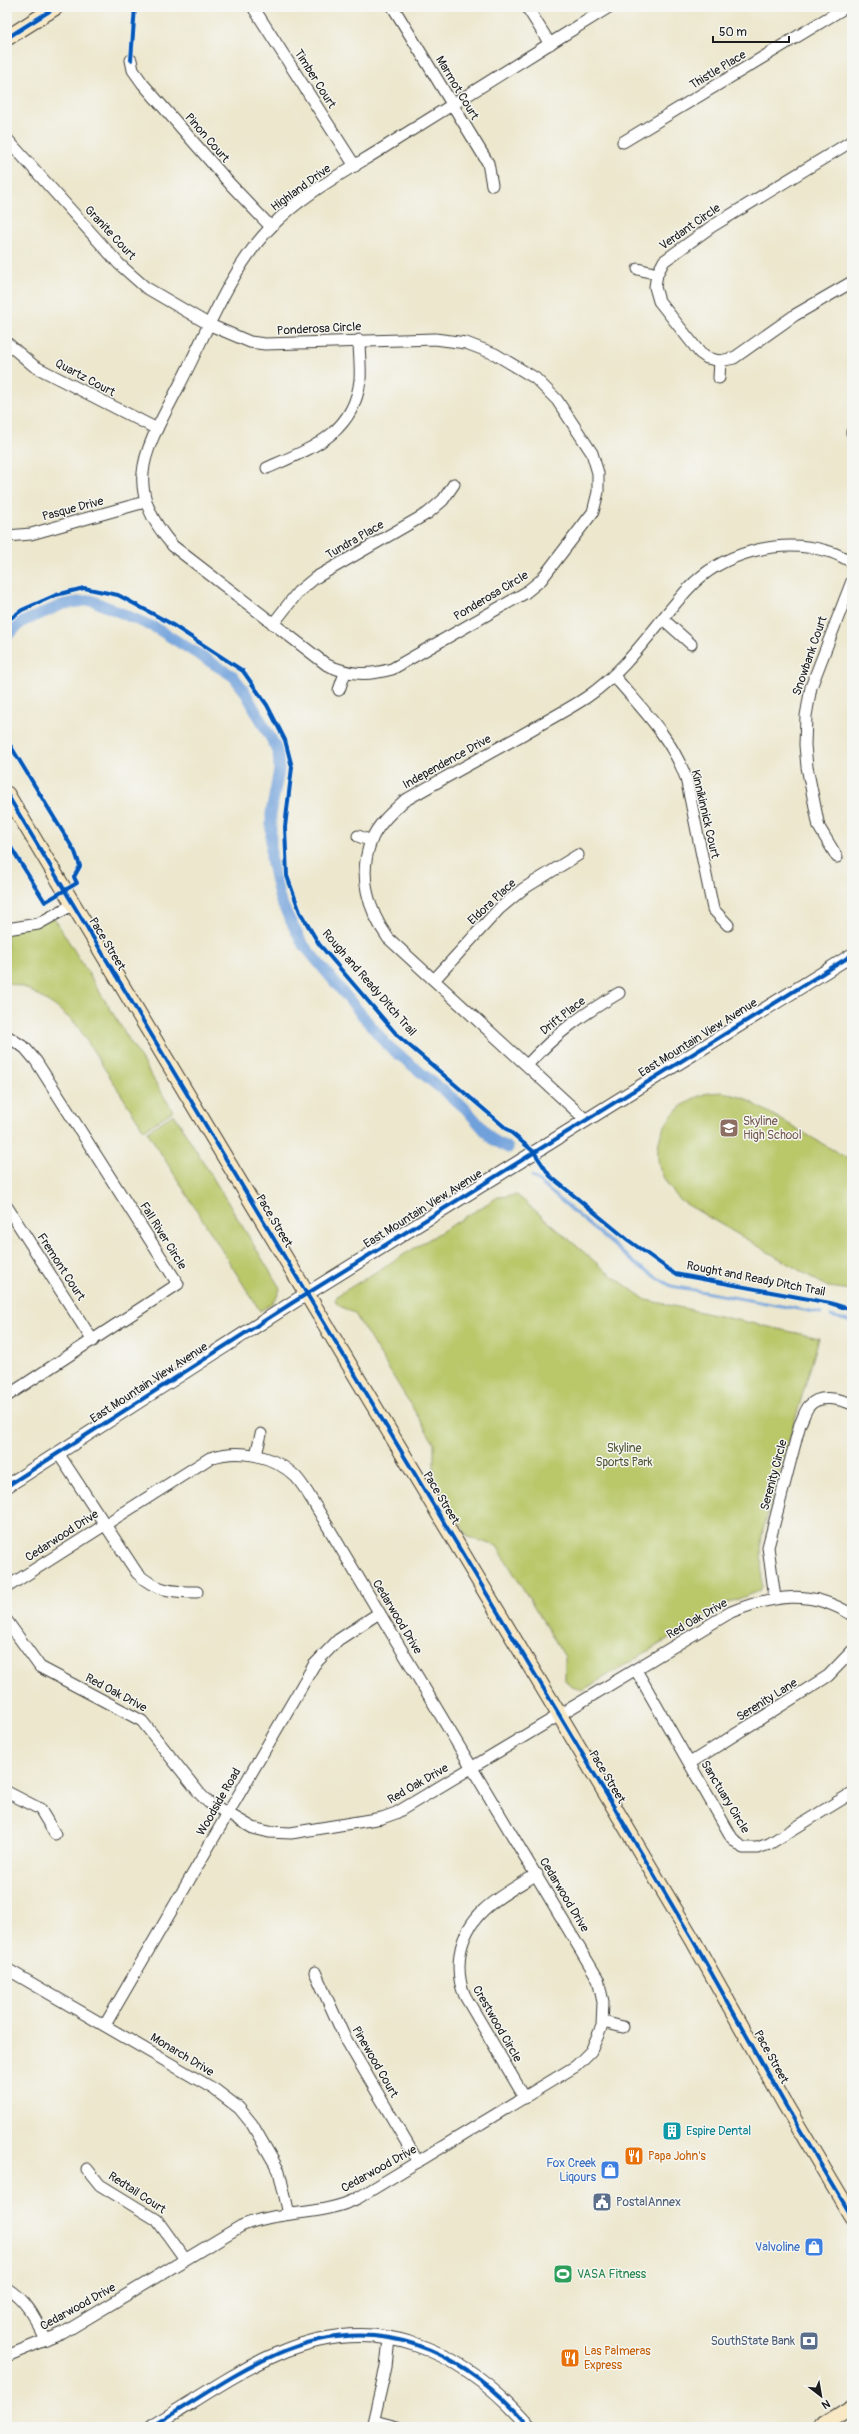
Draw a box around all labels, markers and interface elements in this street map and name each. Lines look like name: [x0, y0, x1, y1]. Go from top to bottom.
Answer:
scale bar: [713, 18, 789, 44]
text: 50 m: [719, 25, 747, 40]
street label: Timber Court: [291, 47, 339, 111]
street label: Thistle Place: [687, 47, 749, 93]
street label: Marmot Court: [432, 53, 482, 123]
street label: Pinon Court: [182, 110, 233, 166]
street label: Highland Drive: [268, 161, 334, 215]
street label: Verdant Circle: [657, 200, 723, 254]
street label: Granite Court: [81, 203, 139, 263]
street label: Ponderosa Circle: [276, 319, 362, 339]
street label: Quartz Court: [52, 356, 118, 400]
street label: Pasque Drive: [41, 494, 105, 524]
street label: Tundra Place: [323, 517, 387, 563]
street label: Ponderosa Circle: [451, 568, 531, 624]
street label: Snowbank Court: [789, 614, 831, 698]
street label: Independence Drive: [400, 731, 494, 793]
street label: Kinnikinnick Court: [688, 768, 723, 860]
street label: Eldora Place: [465, 876, 519, 928]
street label: Pace Street: [85, 915, 129, 973]
street label: Rough and Ready Ditch Trail: [319, 927, 419, 1039]
street label: Drift Place: [537, 994, 589, 1038]
street label: East Mountain View Avenue: [636, 995, 760, 1081]
place label: Skyline High School: [743, 1114, 802, 1143]
school or university icon: Skyline High School: [718, 1117, 740, 1139]
street label: East Mountain View Avenue: [361, 1166, 485, 1252]
street label: Pace Street: [252, 1192, 296, 1250]
street label: Fall River Circle: [136, 1199, 190, 1273]
street label: Fremont Court: [34, 1231, 88, 1304]
street label: Rought and Ready Ditch Trail: [685, 1258, 827, 1300]
street label: East Mountain View Avenue: [87, 1339, 211, 1427]
street label: Serenity Circle: [757, 1438, 791, 1512]
park label: Skyline Sports Park: [595, 1441, 653, 1470]
street label: Pace Street: [419, 1469, 463, 1527]
street label: Cedarwood Drive: [23, 1507, 101, 1565]
street label: Cedarwood Drive: [369, 1577, 425, 1657]
street label: Red Oak Drive: [664, 1596, 730, 1642]
street label: Red Oak Drive: [83, 1670, 150, 1716]
street label: Serenity Lane: [734, 1675, 800, 1725]
street label: Pace Street: [585, 1748, 629, 1806]
street label: Sanctuary Circle: [697, 1758, 753, 1836]
street label: Red Oak Drive: [385, 1761, 451, 1807]
street label: Woodside Road: [194, 1765, 245, 1839]
street label: Cedarwood Drive: [536, 1855, 592, 1935]
street label: Crestwood Circle: [469, 1983, 525, 2065]
street label: Pinewood Court: [349, 2024, 402, 2100]
street label: Pace Street: [750, 2028, 792, 2087]
street label: Monarch Drive: [147, 2030, 217, 2080]
building icon: Espire Dental: [661, 2120, 683, 2142]
place label: Espire Dental: [686, 2124, 751, 2139]
street label: Cedarwood Drive: [339, 2142, 420, 2196]
restaurant icon: Papa John's: [623, 2145, 645, 2167]
place label: Papa John's: [648, 2149, 707, 2164]
place label: Fox Creek Liqours: [546, 2156, 597, 2185]
shop icon: Fox Creek Liqours: [599, 2159, 621, 2181]
street label: Redtail Court: [105, 2169, 169, 2217]
public building icon: PostalAnnex: [591, 2191, 613, 2213]
place label: PostalAnnex: [616, 2195, 681, 2210]
shop icon: Valvoline: [803, 2236, 825, 2258]
place label: Valvoline: [755, 2240, 800, 2255]
sports icon: VASA Fitness: [552, 2263, 574, 2285]
place label: VASA Fitness: [577, 2267, 647, 2282]
street label: Cedarwood Drive: [38, 2280, 119, 2334]
bank icon: SouthState Bank: [798, 2330, 820, 2352]
place label: SouthState Bank: [711, 2334, 795, 2349]
place label: Las Palmeras Express: [584, 2344, 651, 2373]
restaurant icon: Las Palmeras Express: [559, 2347, 581, 2369]
north arrow: [801, 2376, 841, 2416]
text: N: [819, 2397, 832, 2412]

